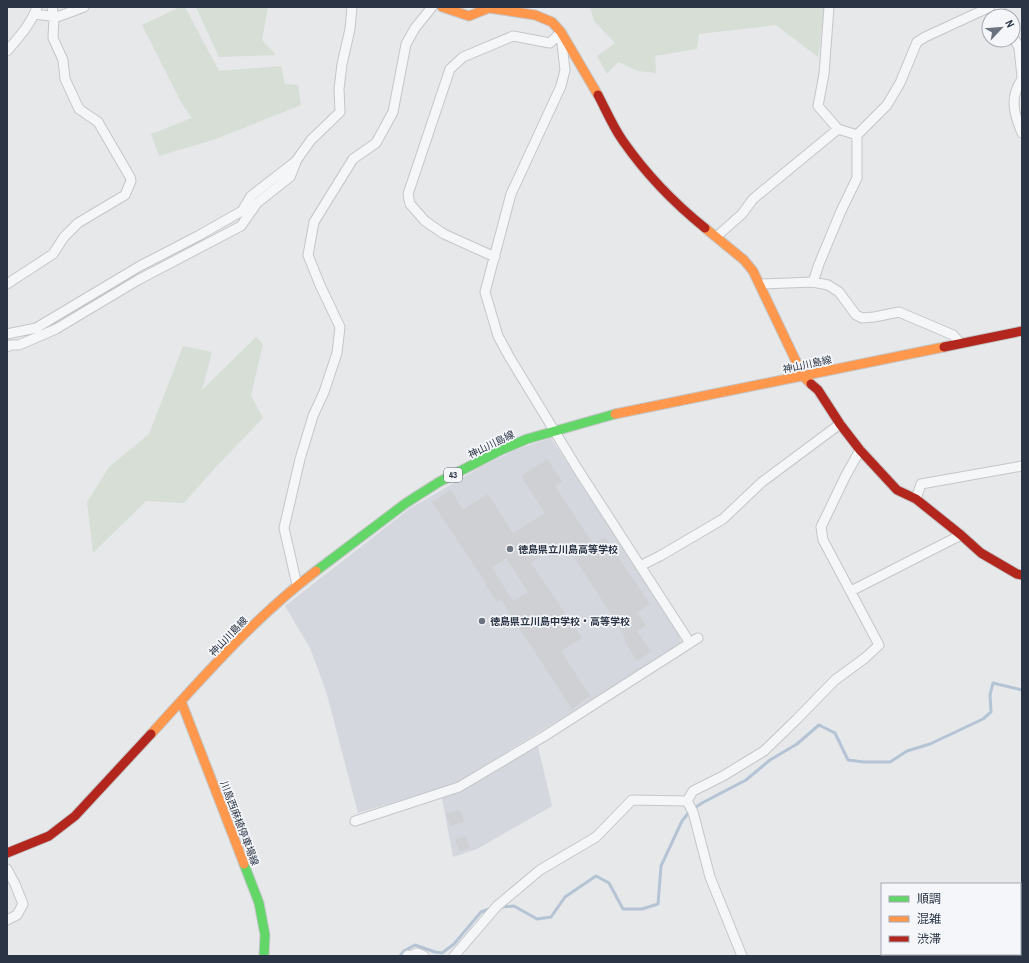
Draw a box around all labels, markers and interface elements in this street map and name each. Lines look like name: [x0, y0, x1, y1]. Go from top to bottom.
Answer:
north arrow: [981, 8, 1021, 48]
text: N: [1002, 18, 1018, 30]
street label: 神山川島線: [781, 353, 833, 376]
street label: 神山川島線: [466, 428, 517, 461]
road number: 43: [444, 468, 462, 482]
place label: 徳島県立川島高等学校: [518, 543, 618, 556]
marker: 徳島県立川島高等学校: [505, 544, 515, 554]
street label: 神山川島線: [206, 614, 250, 659]
place label: 徳島県立川島中学校・高等学校: [490, 615, 630, 628]
marker: 徳島県立川島中学校・高等学校: [477, 616, 487, 626]
street label: 川島西麻植停車場線: [217, 779, 262, 868]
legend: [881, 883, 1021, 955]
text: 順調: [917, 891, 941, 907]
text: 混雑: [917, 911, 941, 927]
text: 渋滞: [917, 931, 941, 947]

